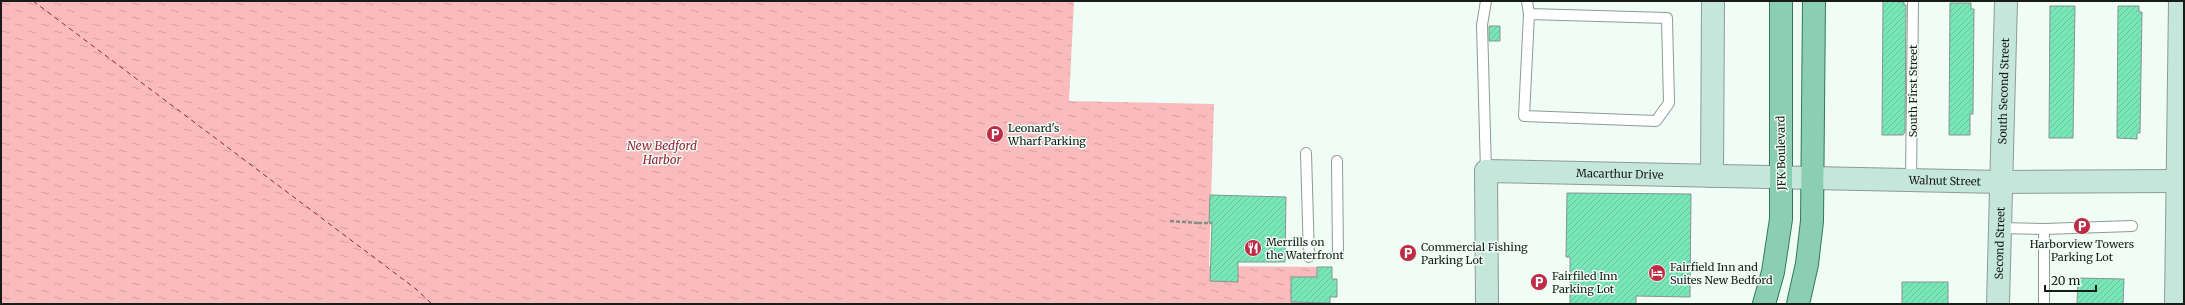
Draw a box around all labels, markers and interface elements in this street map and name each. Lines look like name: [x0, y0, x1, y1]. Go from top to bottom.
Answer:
street label: South Second Street: [1995, 37, 2012, 145]
street label: South First Street: [1906, 44, 1920, 137]
street label: JFK Boulevard: [1773, 115, 1789, 191]
place label: Leonard's Wharf Parking: [1007, 121, 1086, 148]
parking icon: Leonard's Wharf Parking: [985, 124, 1005, 144]
water label: New Bedford Harbor: [627, 138, 697, 167]
street label: Macarthur Drive: [1576, 166, 1664, 182]
street label: Walnut Street: [1908, 173, 1982, 189]
street label: Second Street: [1992, 206, 2008, 279]
parking icon: Harborview Towers Parking Lot: [2072, 216, 2092, 236]
place label: Merrills on the Waterfront: [1266, 235, 1344, 262]
place label: Harborview Towers Parking Lot: [2030, 237, 2134, 264]
restaurant icon: Merrills on the Waterfront: [1243, 238, 1263, 258]
place label: Commercial Fishing Parking Lot: [1421, 240, 1528, 267]
parking icon: Commercial Fishing Parking Lot: [1398, 243, 1418, 263]
place label: Fairfield Inn and Suites New Bedford: [1670, 260, 1773, 287]
hotel icon: Fairfield Inn and Suites New Bedford: [1647, 263, 1667, 283]
scale bar: [2045, 267, 2096, 293]
place label: Fairfiled Inn Parking Lot: [1552, 269, 1618, 296]
parking icon: Fairfiled Inn Parking Lot: [1529, 272, 1549, 292]
text: 20 m: [2051, 273, 2080, 288]

